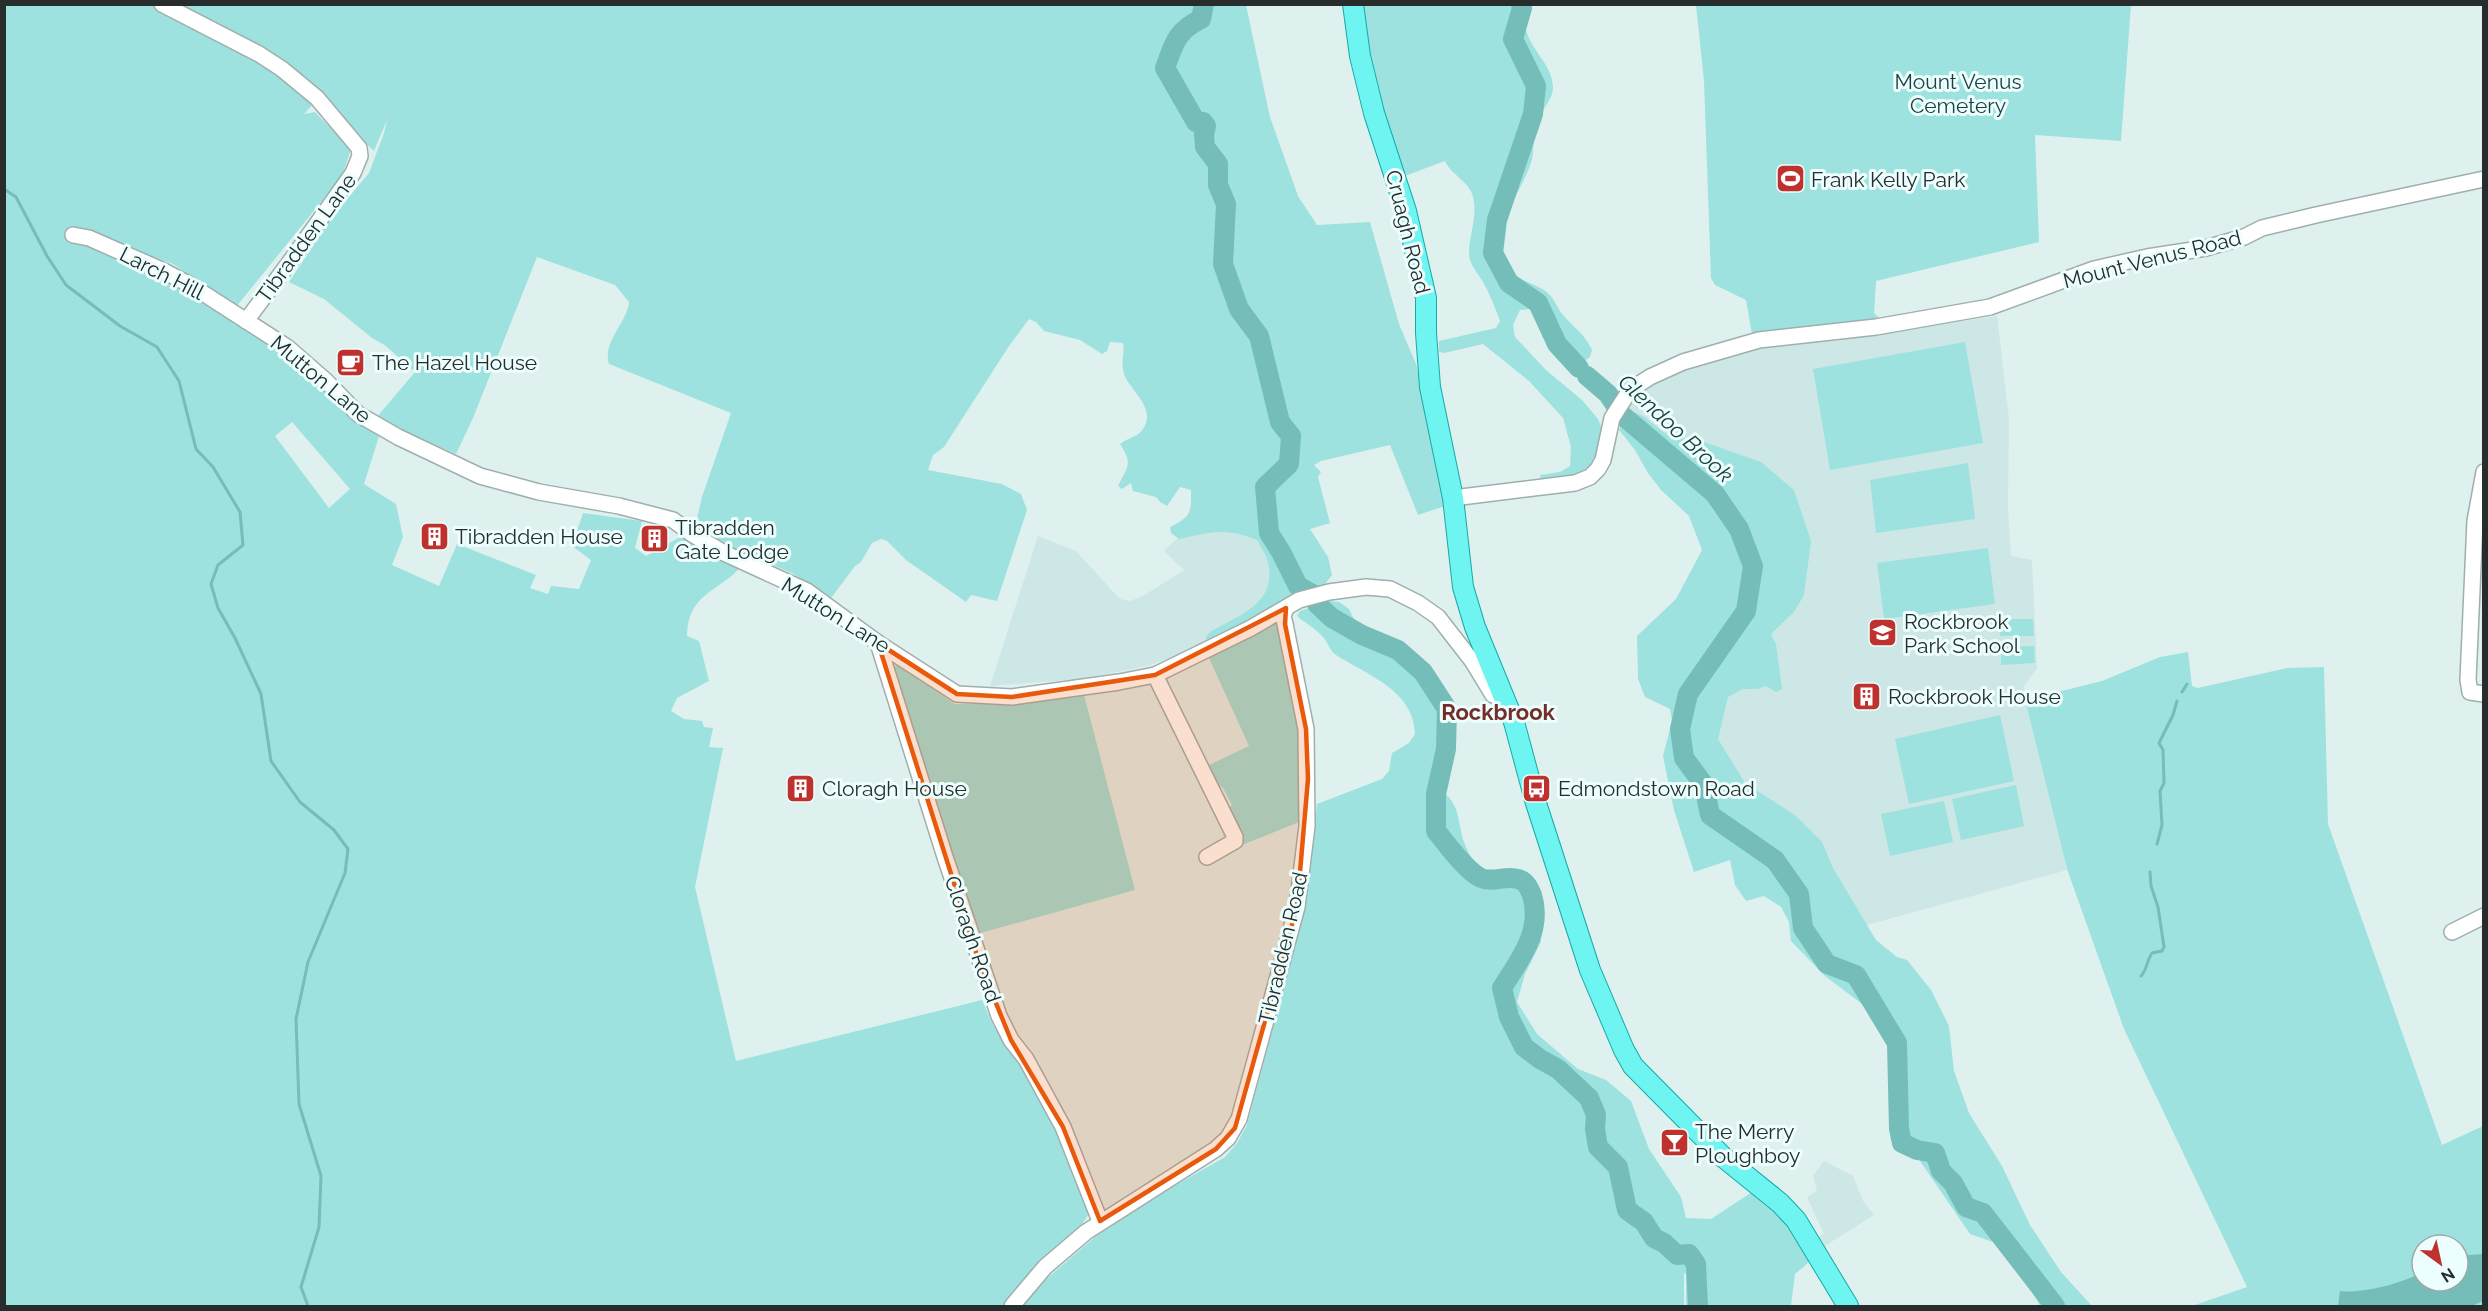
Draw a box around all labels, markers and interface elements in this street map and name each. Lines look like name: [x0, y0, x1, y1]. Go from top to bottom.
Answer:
park label: Mount Venus Cemetery: [1894, 69, 2022, 118]
sports icon: Frank Kelly Park: [1774, 163, 1806, 195]
place label: Frank Kelly Park: [1811, 167, 1965, 192]
street label: Cruagh Road: [1381, 168, 1435, 296]
street label: Tibradden Lane: [251, 169, 361, 307]
street label: Mount Venus Road: [2060, 225, 2244, 293]
street label: Larch Hill: [116, 241, 209, 305]
street label: Mutton Lane: [266, 330, 376, 428]
cafe icon: The Hazel House: [335, 346, 367, 378]
place label: The Hazel House: [372, 350, 537, 375]
water label: Glendoo Brook: [1613, 368, 1739, 488]
place label: Tibradden Gate Lodge: [675, 515, 789, 564]
building icon: Tibradden House: [418, 520, 450, 552]
building icon: Tibradden Gate Lodge: [638, 523, 670, 555]
place label: Tibradden House: [455, 524, 623, 549]
street label: Mutton Lane: [777, 572, 895, 658]
place label: Rockbrook Park School: [1904, 609, 2020, 658]
school or university icon: Rockbrook Park School: [1867, 617, 1899, 649]
building icon: Rockbrook House: [1851, 680, 1883, 712]
place label: Rockbrook House: [1888, 684, 2061, 709]
district label: Rockbrook: [1441, 699, 1555, 725]
building icon: Cloragh House: [785, 772, 817, 804]
bus stop icon: Edmondstown Road: [1521, 772, 1553, 804]
place label: Cloragh House: [822, 776, 967, 801]
place label: Edmondstown Road: [1558, 776, 1755, 801]
street label: Tibradden Road: [1253, 869, 1313, 1027]
street label: Cloragh Road: [940, 872, 1006, 1006]
place label: The Merry Ploughboy: [1695, 1119, 1800, 1168]
bar icon: The Merry Ploughboy: [1658, 1127, 1690, 1159]
north arrow: [2410, 1233, 2470, 1293]
text: N: [2438, 1264, 2458, 1286]

